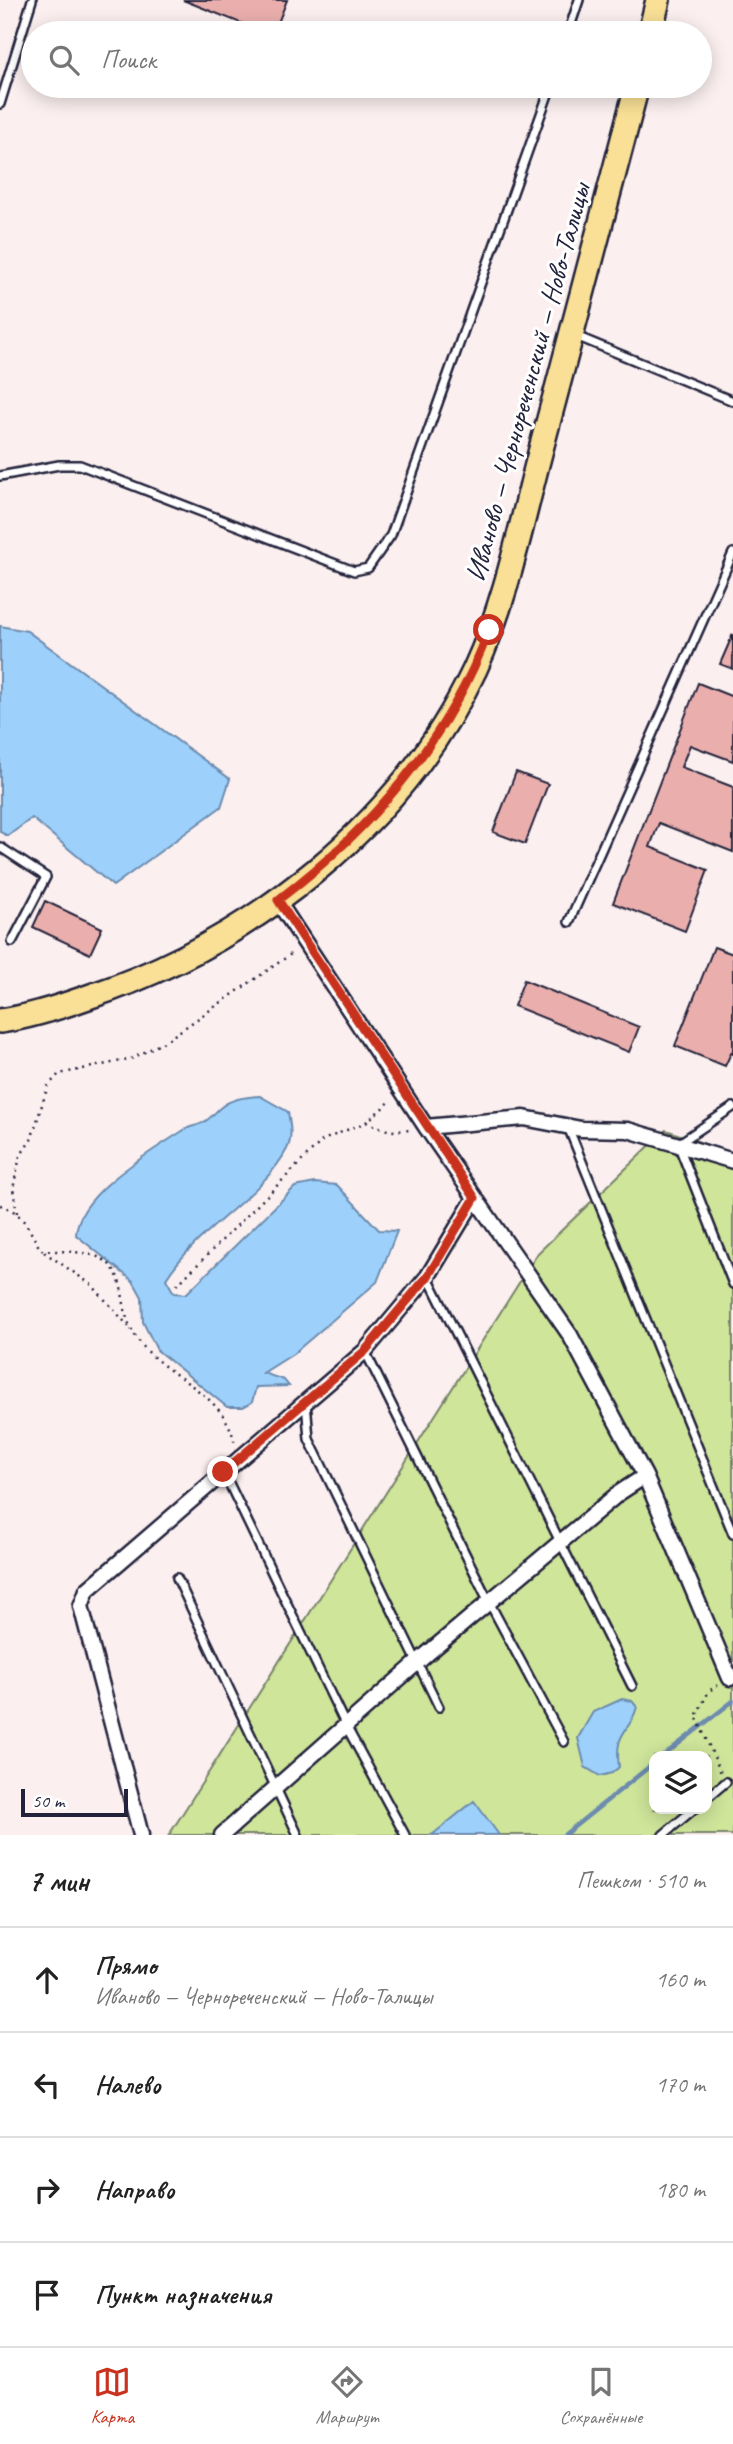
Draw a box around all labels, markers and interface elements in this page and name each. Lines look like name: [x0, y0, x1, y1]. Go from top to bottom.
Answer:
search box: [21, 21, 712, 98]
icon: search: [45, 41, 83, 79]
text: Поиск: [101, 43, 156, 76]
street label: Иваново — Чернореченский — Ново-Талицы: [457, 177, 598, 585]
route start: [473, 614, 504, 645]
route end: [207, 1456, 238, 1487]
map controls: [649, 1751, 712, 1814]
button: layers: [649, 1751, 712, 1814]
scale bar: [21, 1786, 128, 1818]
text: 50 m: [32, 1789, 64, 1813]
text: 7 мин: [28, 1862, 89, 1900]
text: Пешком · 510 m: [577, 1866, 705, 1895]
text: Прямо: [95, 1949, 157, 1982]
icon: ahead: [28, 1961, 66, 1999]
text: 160 m: [656, 1965, 705, 1994]
text: Иваново — Чернореченский — Ново-Талицы: [95, 1982, 432, 2011]
icon: left: [28, 2066, 66, 2104]
text: Налево: [95, 2068, 161, 2101]
text: 170 m: [656, 2070, 705, 2099]
icon: right: [28, 2171, 66, 2209]
text: Направо: [95, 2173, 174, 2206]
text: 180 m: [656, 2175, 705, 2204]
icon: arrive: [28, 2276, 66, 2314]
text: Пункт назначения: [95, 2278, 271, 2311]
tab: Карта: [91, 2363, 134, 2429]
tab: Маршрут: [316, 2363, 378, 2429]
tab: Сохранённые: [560, 2363, 642, 2429]

